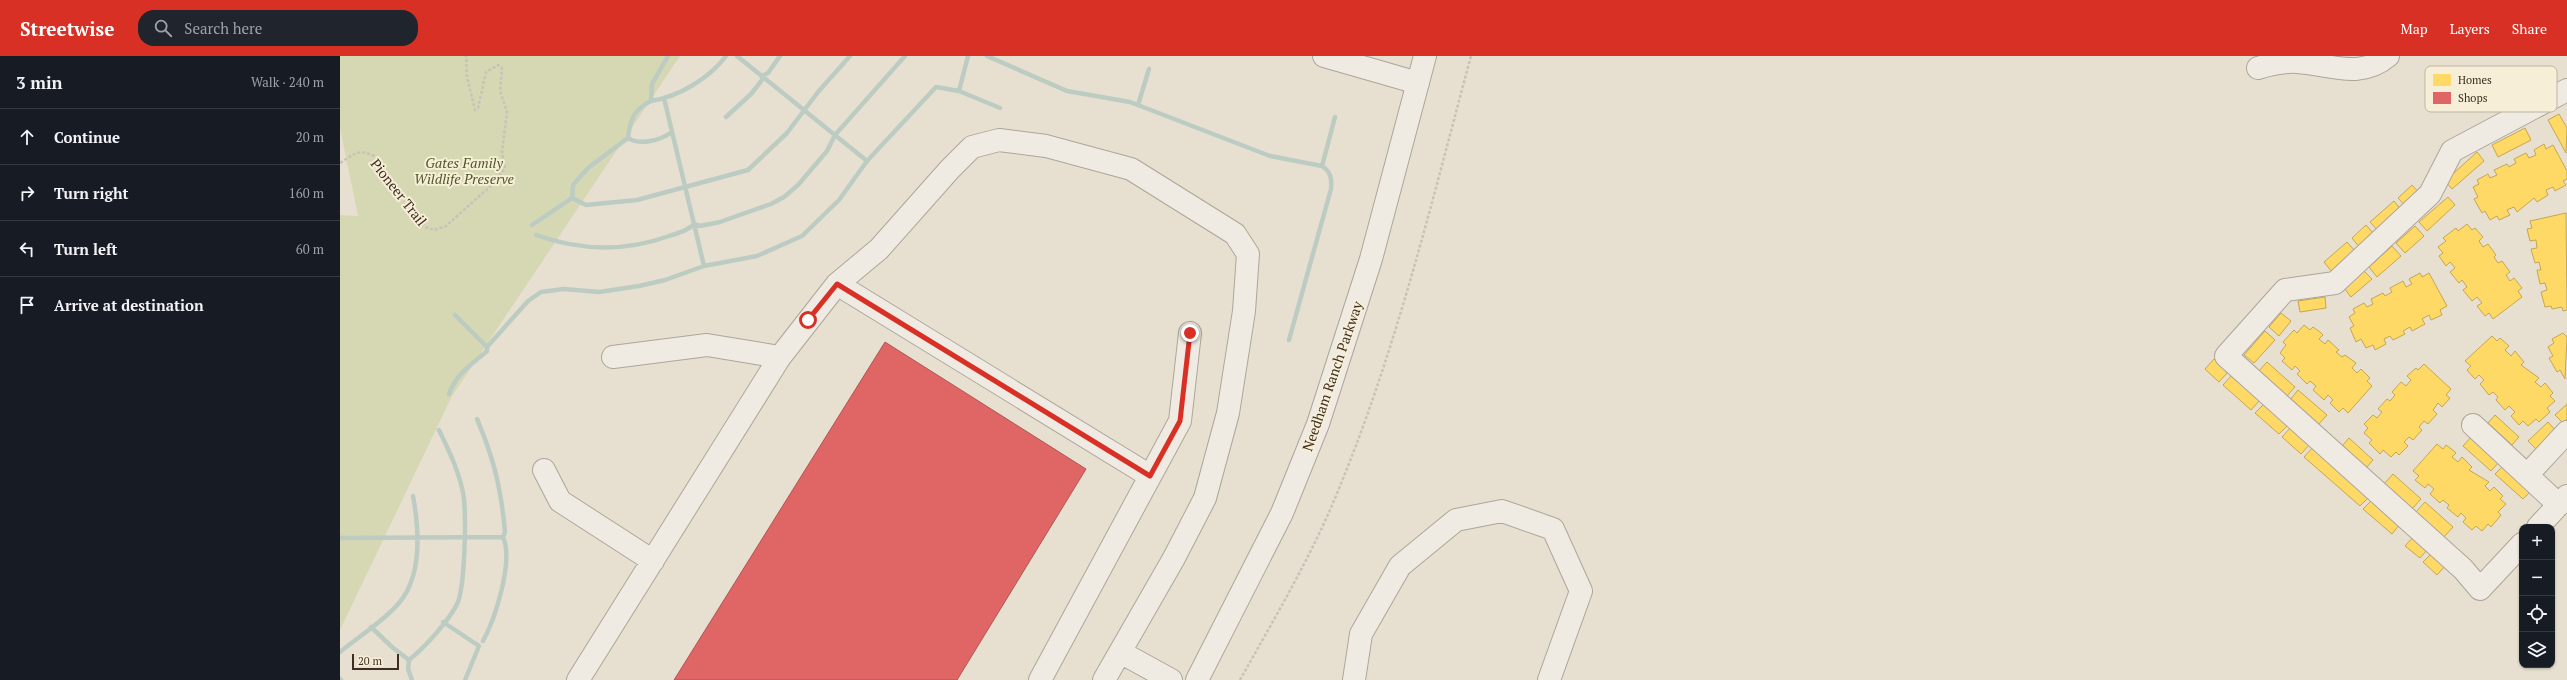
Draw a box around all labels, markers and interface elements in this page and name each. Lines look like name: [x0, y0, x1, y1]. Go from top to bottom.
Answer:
search box: [138, 10, 418, 46]
text: Streetwise: [20, 16, 114, 41]
icon: search: [152, 17, 174, 39]
text: Search here: [184, 18, 262, 38]
text: Map: [2401, 19, 2428, 38]
text: Layers: [2450, 19, 2490, 38]
text: Share: [2512, 19, 2547, 38]
legend: [2425, 66, 2557, 112]
text: 3 min: [16, 71, 63, 94]
text: Walk · 240 m: [251, 73, 324, 91]
text: Homes: [2458, 73, 2492, 87]
text: Shops: [2458, 91, 2488, 105]
icon: ahead: [16, 126, 38, 148]
text: Continue: [54, 127, 120, 147]
text: 20 m: [296, 128, 324, 146]
park label: Gates Family Wildlife Preserve: [414, 153, 515, 188]
street label: Pioneer Trail: [367, 154, 431, 230]
icon: right: [16, 182, 38, 204]
text: Turn right: [54, 183, 129, 203]
text: 160 m: [289, 184, 324, 202]
icon: left: [16, 238, 38, 260]
text: Turn left: [54, 239, 118, 259]
text: 60 m: [296, 240, 324, 258]
icon: arrive: [16, 294, 38, 316]
text: Arrive at destination: [54, 295, 204, 315]
street label: Needham Ranch Parkway: [1297, 298, 1367, 454]
route start: [799, 311, 817, 329]
route end: [1181, 324, 1199, 342]
map controls: [2519, 524, 2555, 668]
button: +: [2519, 524, 2555, 560]
button: −: [2519, 560, 2555, 596]
button: locate: [2519, 596, 2555, 632]
button: layers: [2519, 632, 2555, 668]
scale bar: [352, 652, 399, 671]
text: 20 m: [358, 654, 382, 668]

